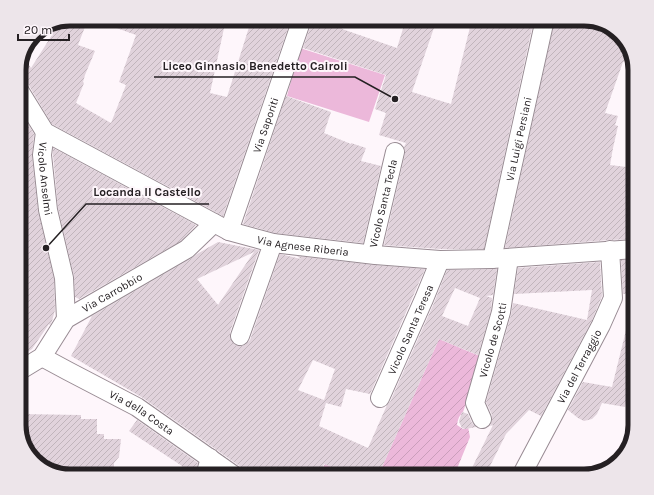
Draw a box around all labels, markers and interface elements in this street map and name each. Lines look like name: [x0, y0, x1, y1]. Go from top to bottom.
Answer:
scale bar: [18, 16, 69, 42]
text: 20 m: [24, 23, 52, 37]
callout: Liceo Ginnasio Benedetto Cairoli: [154, 53, 355, 77]
text: Liceo Ginnasio Benedetto Cairoli: [162, 59, 348, 73]
street label: Via Luigi Persiani: [503, 95, 534, 182]
street label: Via Saporiti: [250, 96, 281, 155]
street label: Vicolo Anselmi: [35, 141, 56, 217]
street label: Vicolo Santa Tecla: [366, 158, 400, 249]
callout: Locanda Il Castello: [86, 180, 209, 204]
text: Locanda Il Castello: [93, 185, 201, 199]
street label: Via Agnese Riberia: [256, 232, 350, 258]
street label: Via Carrobbio: [80, 270, 144, 315]
street label: Vicolo Santa Teresa: [385, 283, 436, 376]
street label: Vicolo de Scotti: [476, 301, 509, 379]
street label: Via del Terraggio: [554, 327, 604, 406]
street label: Via della Costa: [107, 387, 176, 437]

